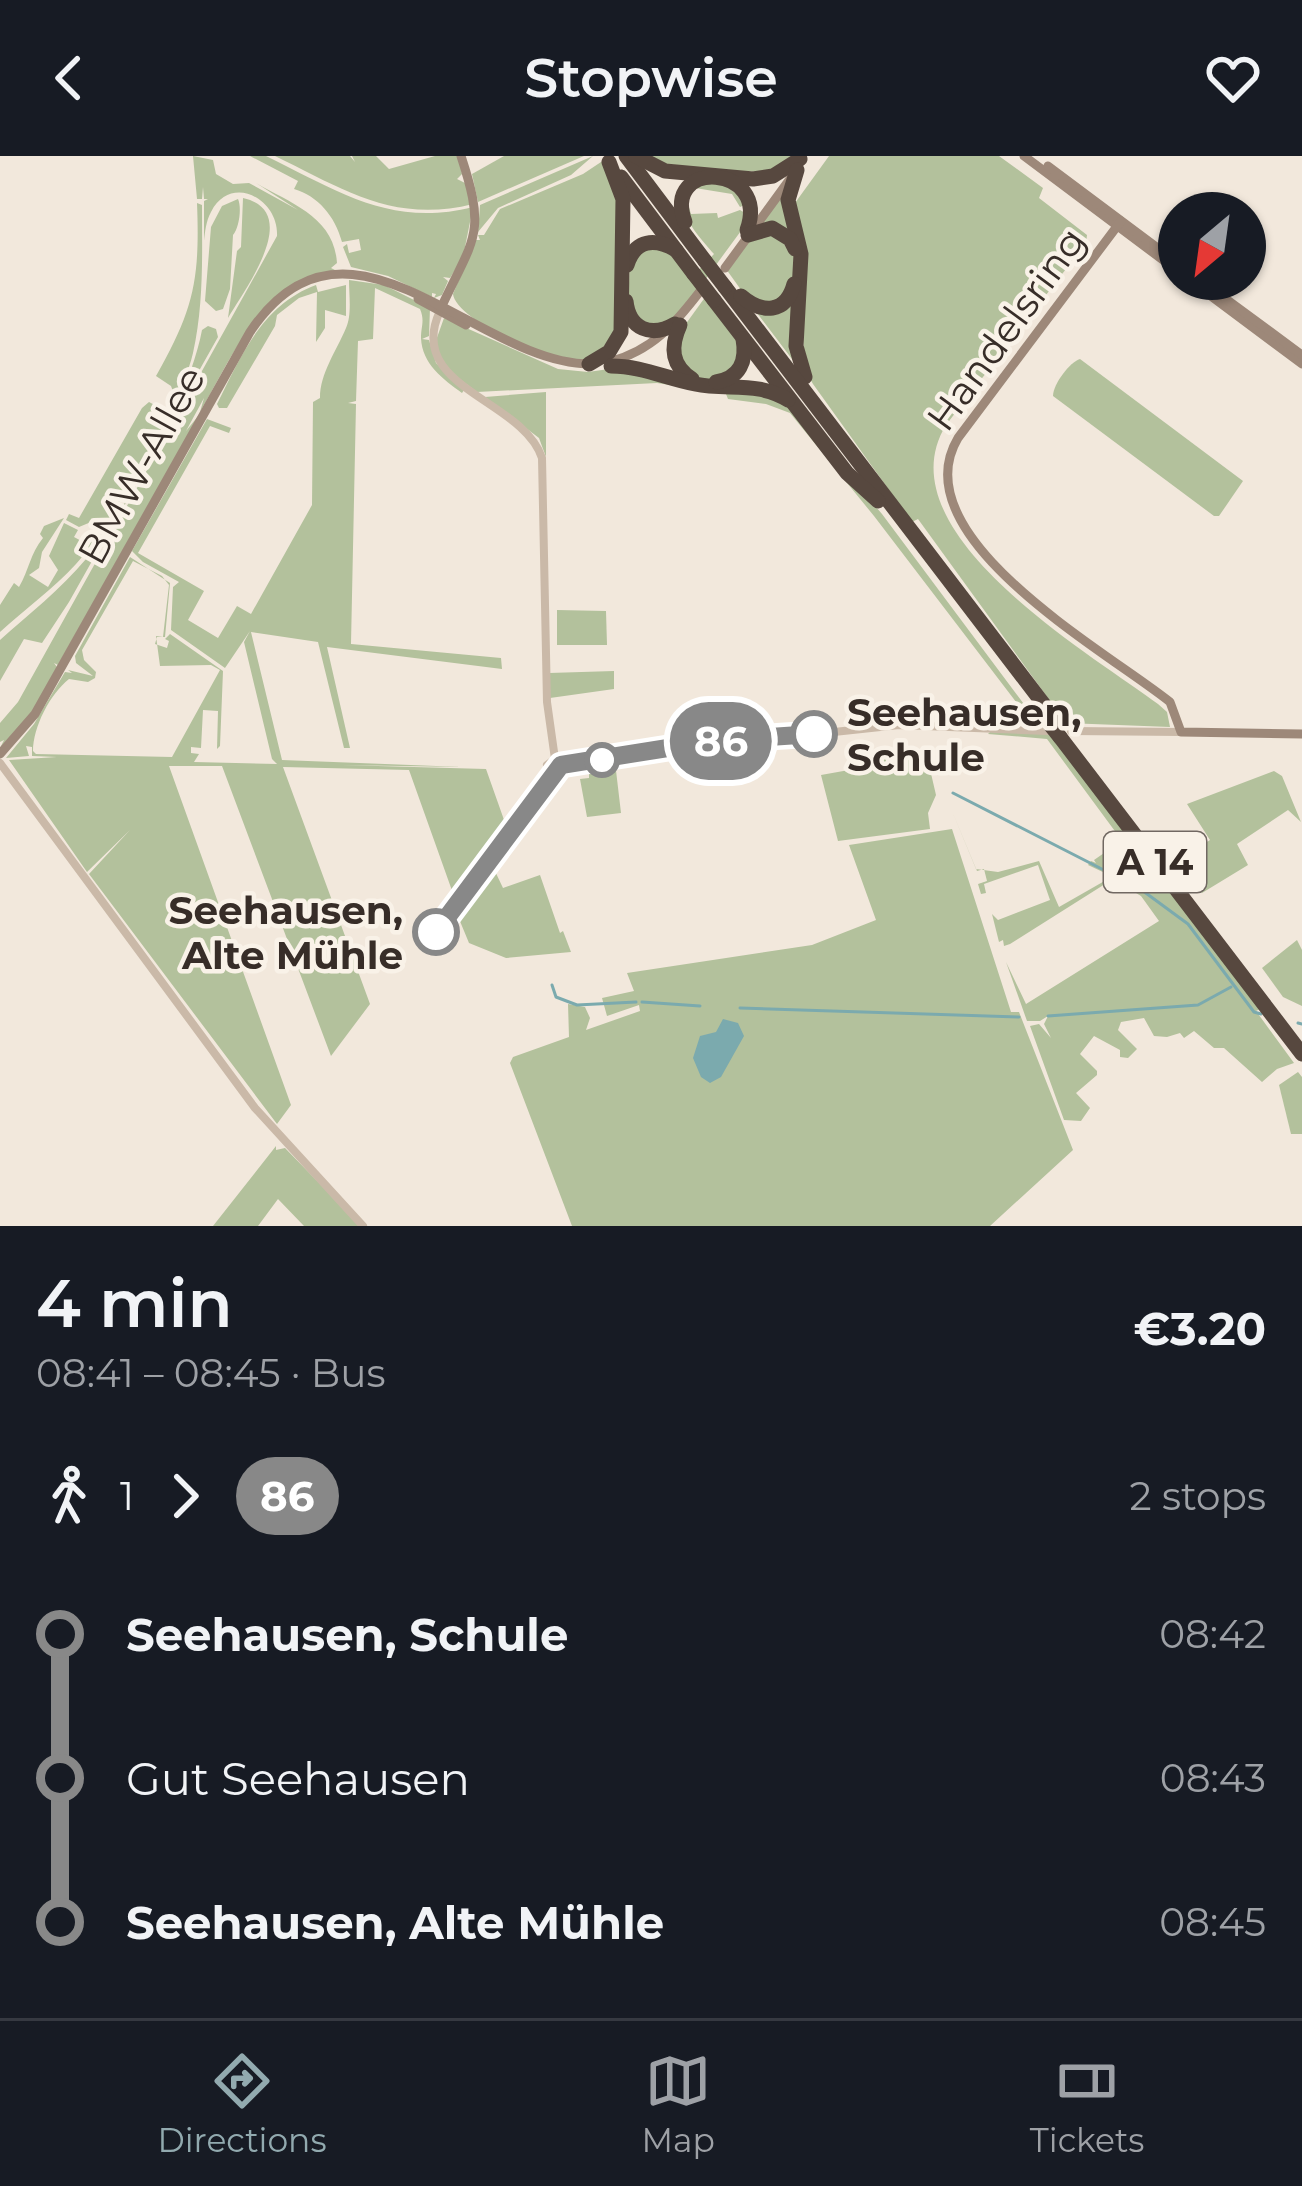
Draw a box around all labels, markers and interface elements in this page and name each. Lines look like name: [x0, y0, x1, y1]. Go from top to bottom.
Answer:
icon: back: [36, 45, 102, 111]
text: Stopwise: [524, 45, 778, 111]
icon: heart: [1200, 45, 1266, 111]
north arrow: [1158, 192, 1266, 300]
map controls: [1158, 192, 1266, 300]
street label: Handelsring: [916, 218, 1096, 440]
street label: BMW-Allee: [67, 358, 215, 572]
place label: Seehausen, Schule: [847, 688, 1081, 781]
line badge: 86: [667, 702, 775, 780]
marker: Seehausen, Schule: [792, 712, 836, 756]
text: 86: [694, 715, 748, 767]
unlabelled marker: [586, 744, 618, 776]
road number: A 14: [1104, 832, 1206, 892]
place label: Seehausen, Alte Mühle: [169, 886, 403, 979]
marker: Seehausen, Alte Mühle: [414, 910, 458, 954]
text: 4 min: [36, 1263, 233, 1344]
text: €3.20: [1134, 1301, 1266, 1356]
text: 08:41 – 08:45 · Bus: [36, 1349, 385, 1397]
icon: walk: [36, 1463, 102, 1529]
icon: forward: [152, 1463, 218, 1529]
text: 86: [260, 1470, 315, 1522]
text: 1: [120, 1472, 134, 1520]
text: 2 stops: [1130, 1472, 1266, 1520]
text: Seehausen, Schule: [126, 1607, 568, 1662]
text: 08:42: [1159, 1610, 1266, 1658]
text: Gut Seehausen: [126, 1751, 470, 1806]
text: 08:43: [1160, 1754, 1266, 1802]
text: Seehausen, Alte Mühle: [126, 1895, 664, 1950]
text: 08:45: [1159, 1898, 1266, 1946]
tab: Directions: [157, 2048, 327, 2160]
tab: Map: [642, 2048, 715, 2160]
tab: Tickets: [1030, 2048, 1144, 2160]

